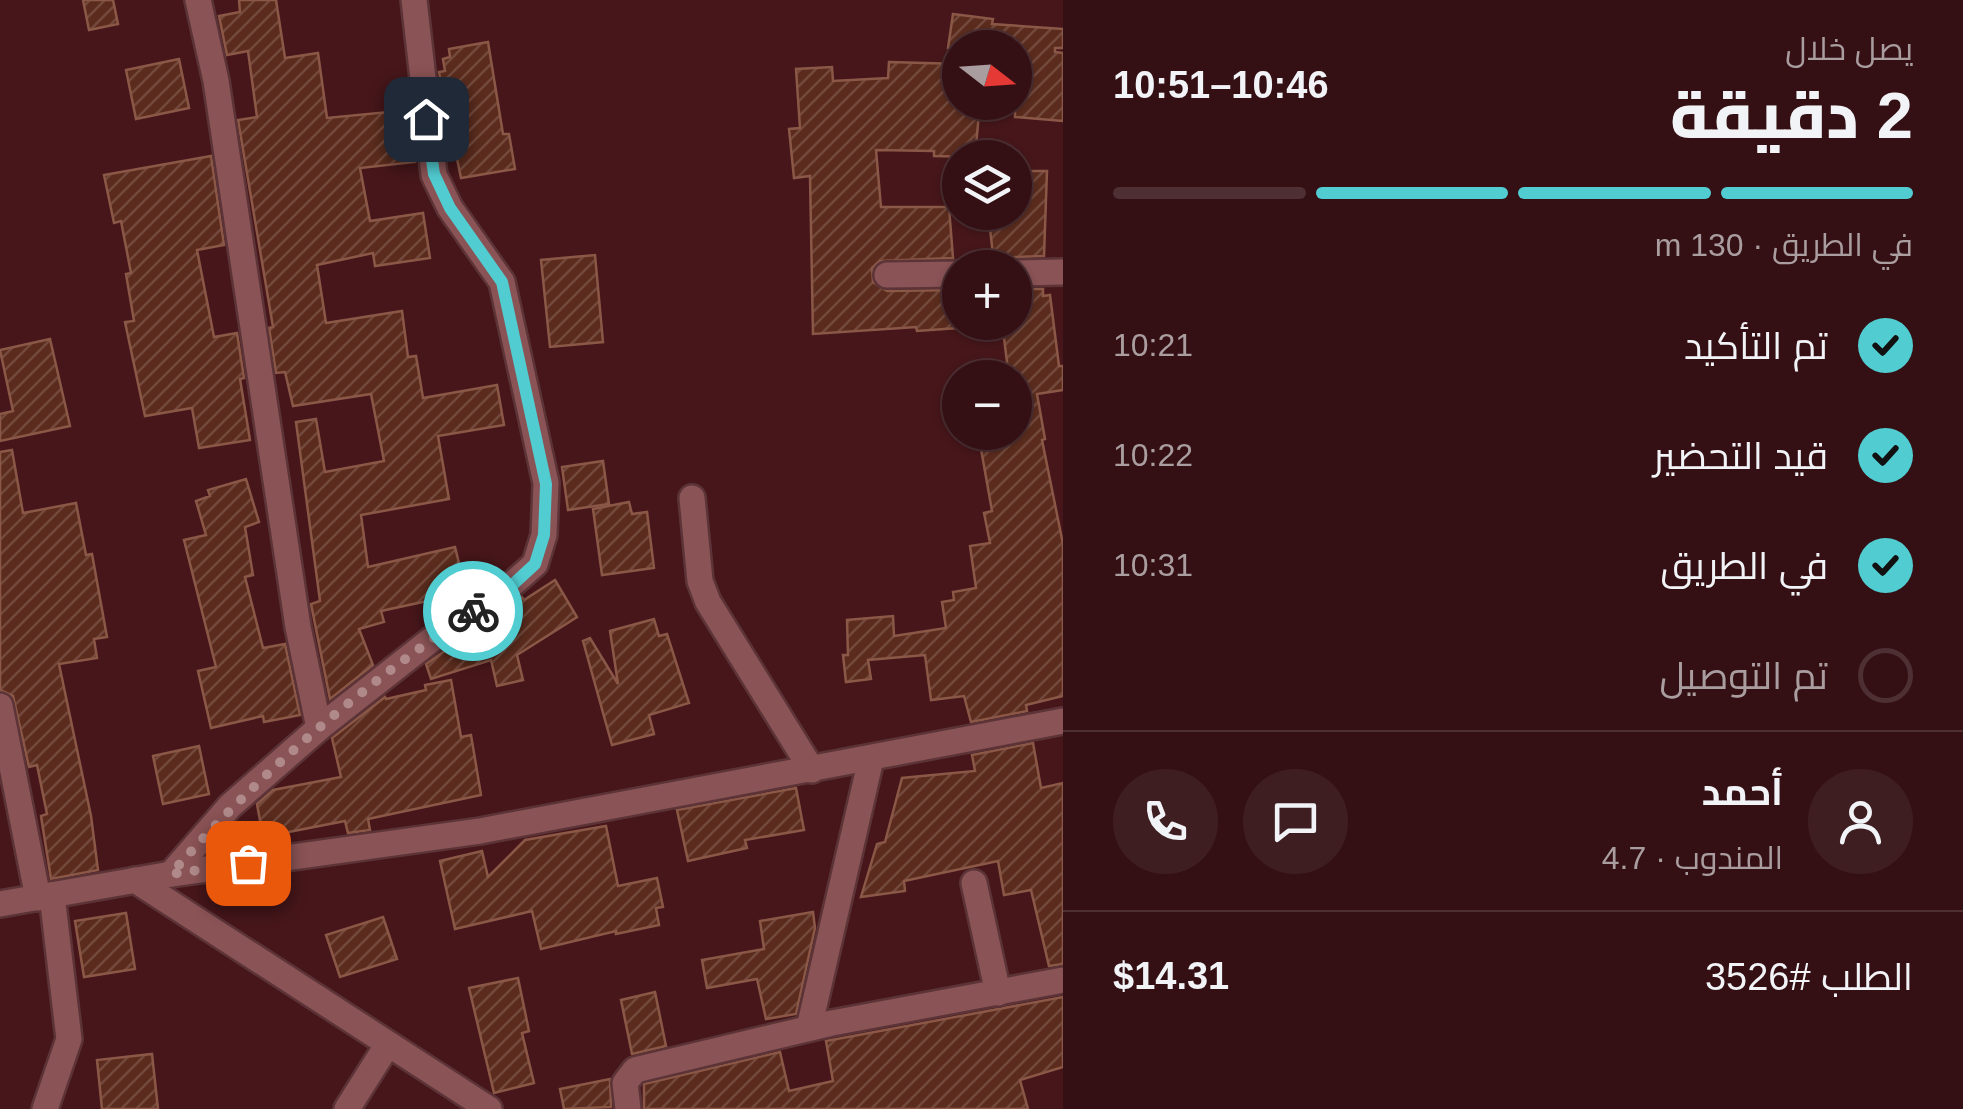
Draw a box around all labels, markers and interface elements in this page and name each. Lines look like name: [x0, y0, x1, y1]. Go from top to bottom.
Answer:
north arrow: [942, 30, 1032, 120]
map controls: [942, 30, 1032, 450]
text: يصل خلال: [1785, 31, 1913, 67]
text: 10:46–10:51: [1113, 64, 1329, 106]
pin: [384, 77, 469, 162]
text: 2 دقيقة: [1670, 79, 1913, 152]
icon: home: [399, 92, 454, 147]
button: layers: [942, 140, 1032, 230]
text: في الطريق · 130 m: [1655, 227, 1913, 263]
button: +: [942, 250, 1032, 340]
icon: check: [1858, 318, 1913, 373]
text: تم التأكيد: [1684, 325, 1828, 367]
text: 10:21: [1113, 327, 1193, 363]
button: −: [942, 360, 1032, 450]
icon: check: [1858, 428, 1913, 483]
text: قيد التحضير: [1653, 435, 1828, 477]
text: 10:22: [1113, 437, 1193, 473]
icon: check: [1858, 538, 1913, 593]
text: في الطريق: [1661, 545, 1828, 587]
text: 10:31: [1113, 547, 1193, 583]
courier: [423, 561, 523, 661]
icon: bike: [446, 584, 501, 639]
text: تم التوصيل: [1660, 655, 1828, 697]
button: phone: [1113, 769, 1218, 874]
button: chat: [1243, 769, 1348, 874]
button: person: [1808, 769, 1913, 874]
text: أحمد: [1702, 771, 1783, 813]
pin: [206, 821, 291, 906]
icon: bag: [221, 836, 276, 891]
text: المندوب · 4.7: [1602, 840, 1783, 876]
text: $14.31: [1113, 955, 1229, 997]
text: الطلب #3526: [1705, 956, 1913, 998]

